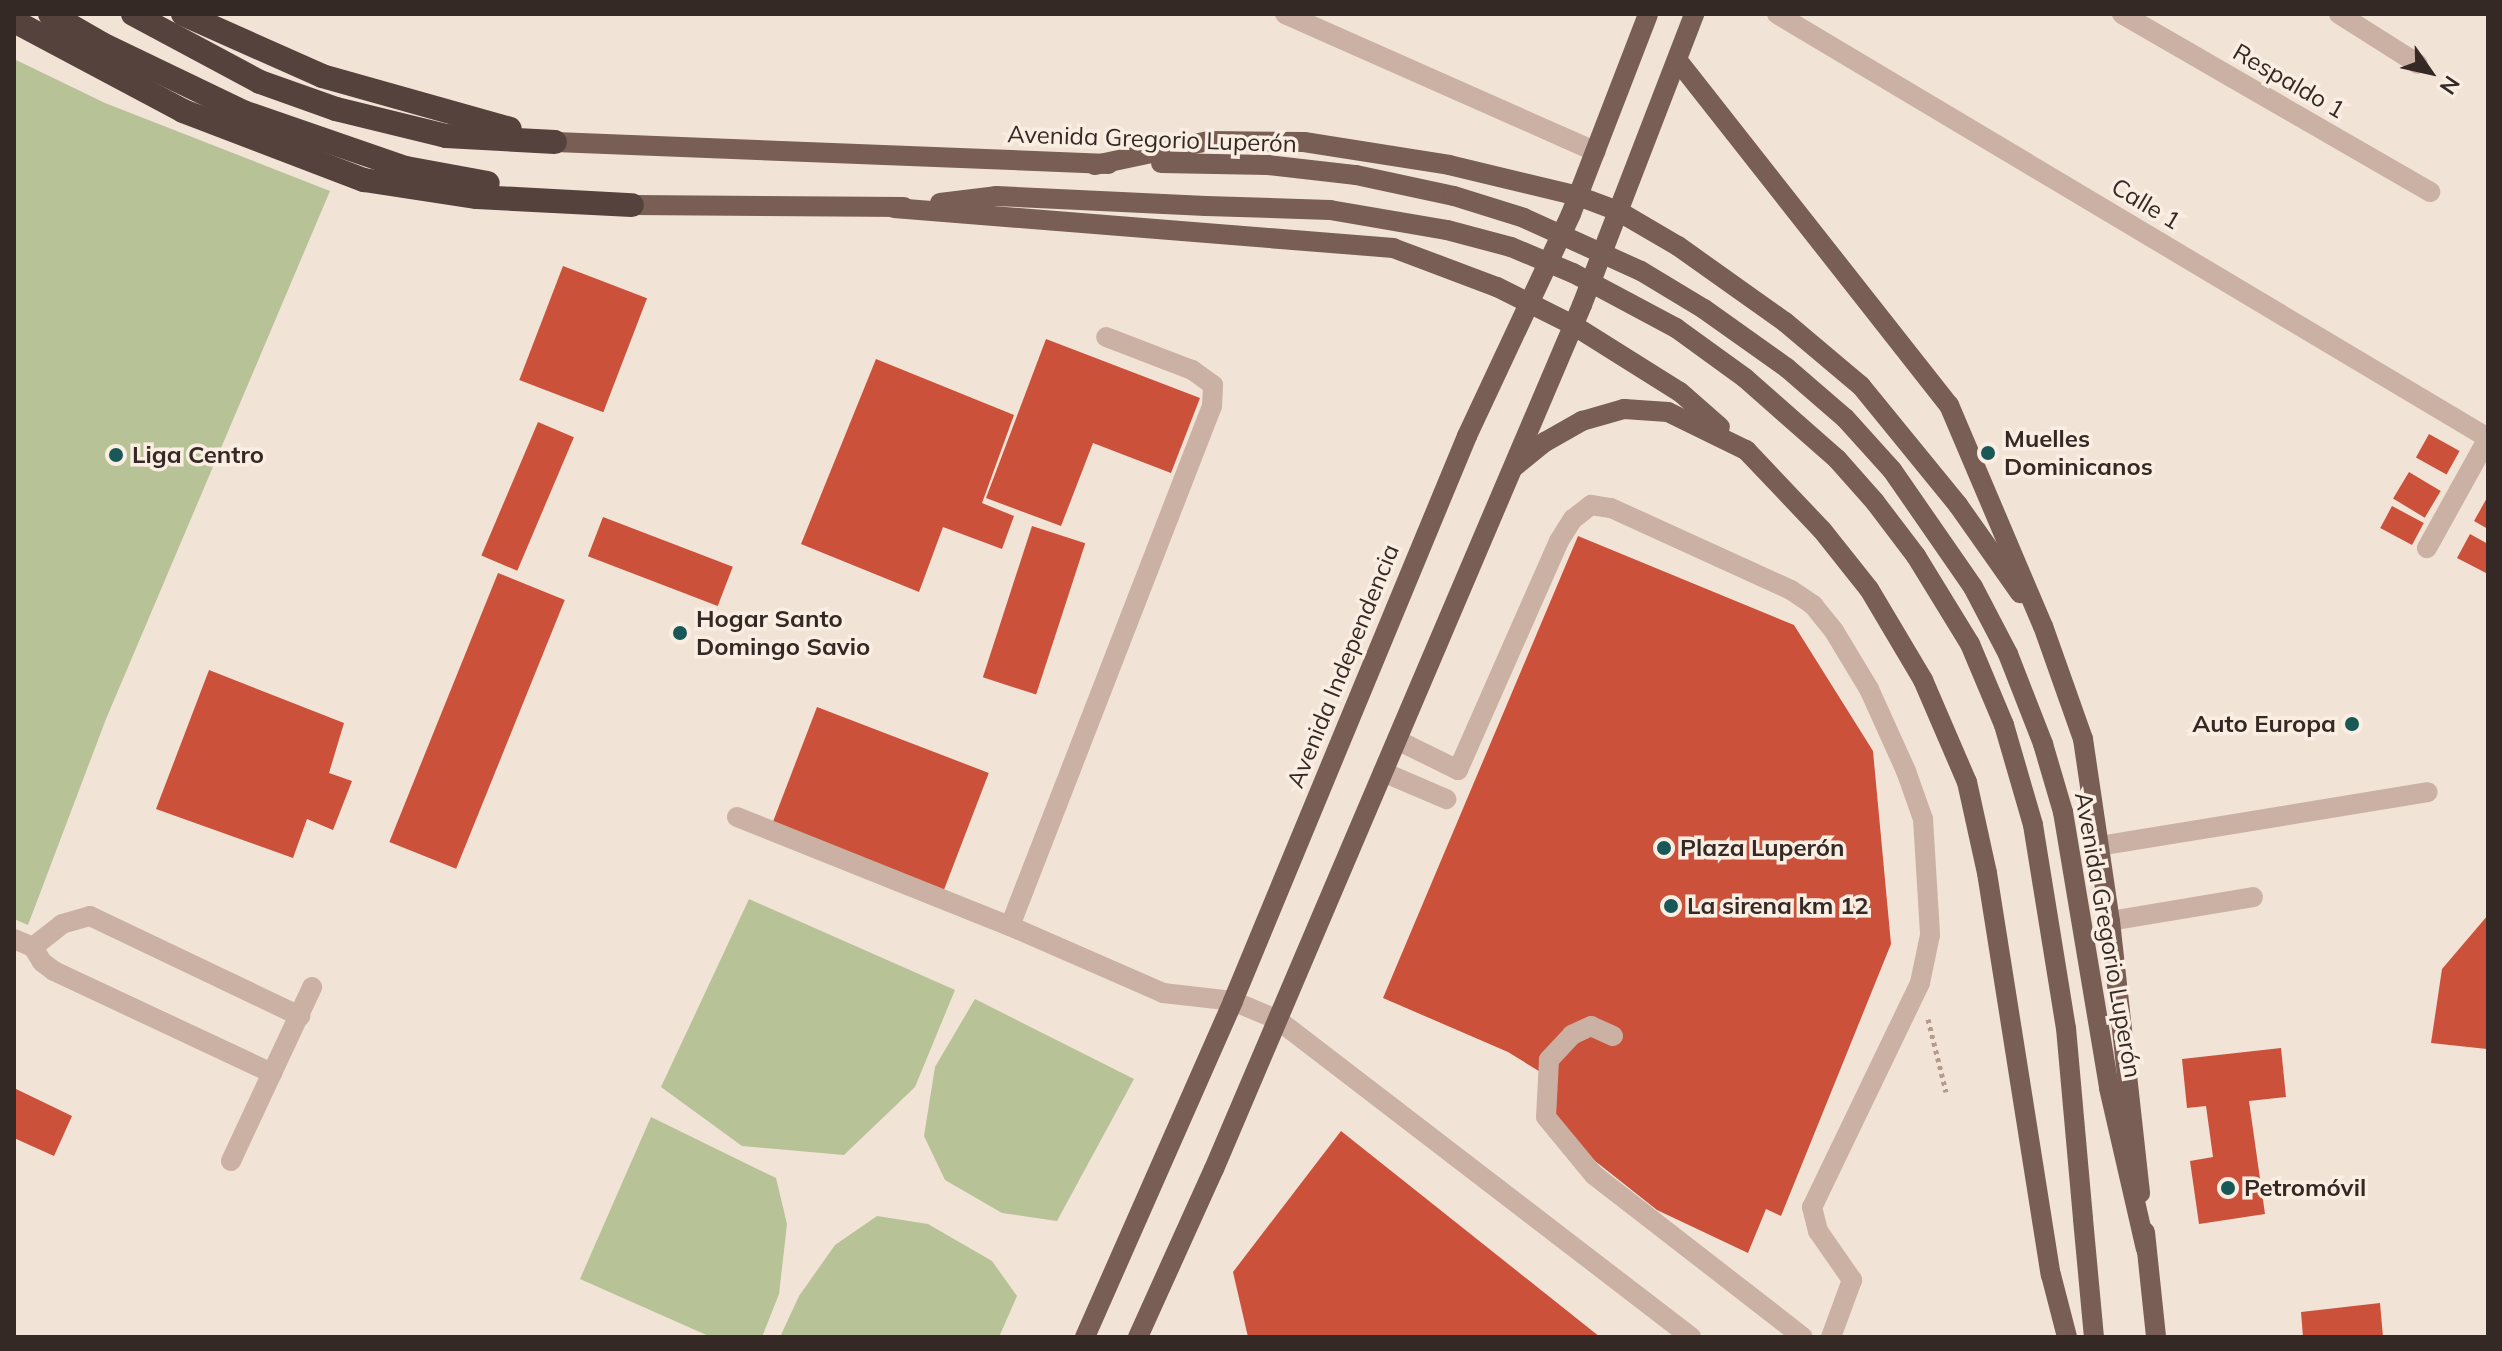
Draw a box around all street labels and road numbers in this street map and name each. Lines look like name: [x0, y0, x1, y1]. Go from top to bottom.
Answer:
street label: Respaldo 1: [2228, 37, 2350, 125]
street label: Avenida Gregorio Luperón: [1007, 120, 1297, 158]
street label: Calle 1: [2106, 172, 2186, 236]
street label: Avenida Independencia: [1281, 540, 1405, 792]
street label: Avenida Gregorio Luperón: [2069, 790, 2147, 1080]

